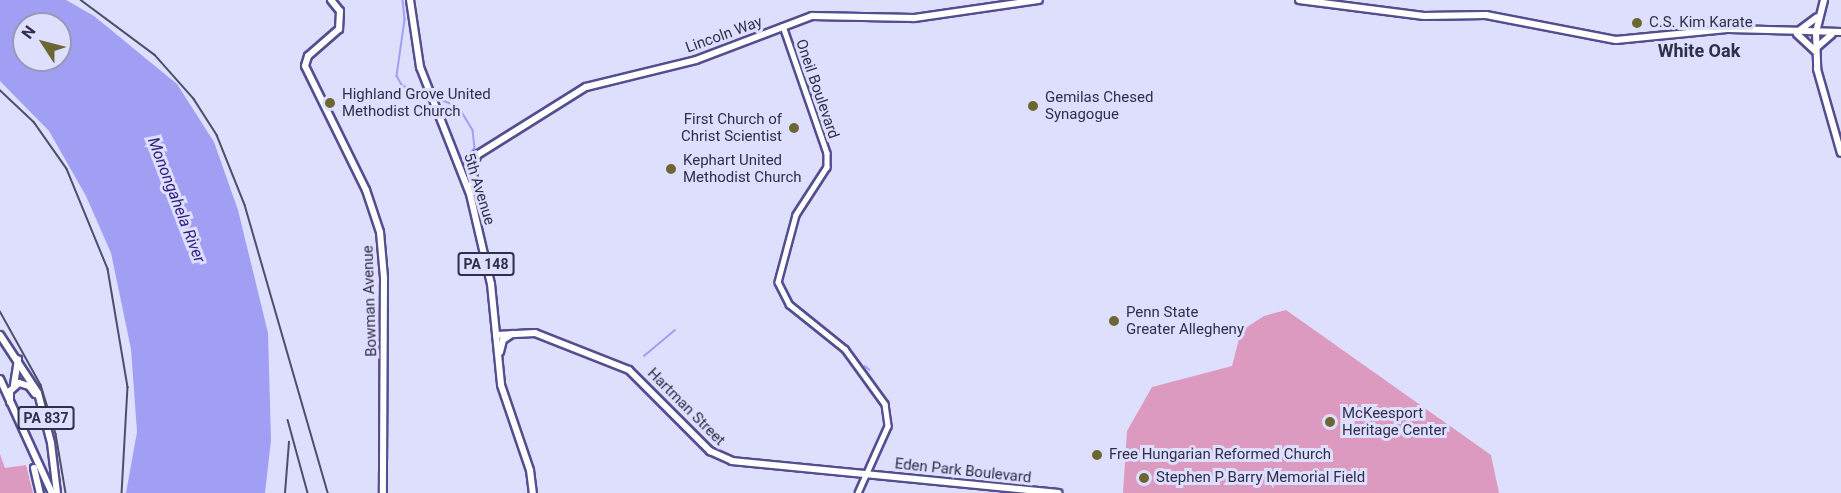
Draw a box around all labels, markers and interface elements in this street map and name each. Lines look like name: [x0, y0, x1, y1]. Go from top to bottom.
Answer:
north arrow: [12, 12, 72, 72]
street label: Lincoln Way: [683, 13, 765, 57]
place label: C.S. Kim Karate: [1649, 14, 1753, 32]
marker: C.S. Kim Karate: [1630, 16, 1644, 30]
text: N: [18, 22, 40, 42]
street label: Oneil Boulevard: [792, 37, 842, 141]
district label: White Oak: [1658, 40, 1740, 62]
place label: Highland Grove United Methodist Church: [342, 85, 491, 120]
place label: Gemilas Chesed Synagogue: [1045, 88, 1153, 123]
marker: Highland Grove United Methodist Church: [323, 96, 337, 110]
marker: Gemilas Chesed Synagogue: [1026, 99, 1040, 113]
place label: First Church of Christ Scientist: [681, 110, 782, 145]
marker: First Church of Christ Scientist: [787, 121, 801, 135]
water label: Monongahela River: [143, 135, 209, 265]
street label: 5th Avenue: [460, 151, 498, 227]
place label: Kephart United Methodist Church: [683, 151, 802, 186]
marker: Kephart United Methodist Church: [664, 162, 678, 176]
street label: Bowman Avenue: [359, 245, 381, 357]
road number: PA 148: [458, 253, 514, 275]
place label: Penn State Greater Allegheny: [1126, 303, 1244, 338]
marker: Penn State Greater Allegheny: [1107, 314, 1121, 328]
street label: Hartman Street: [644, 365, 728, 449]
place label: McKeesport Heritage Center: [1342, 404, 1446, 439]
road number: PA 837: [18, 407, 74, 429]
marker: McKeesport Heritage Center: [1323, 415, 1337, 429]
place label: Free Hungarian Reformed Church: [1109, 446, 1331, 464]
marker: Free Hungarian Reformed Church: [1090, 448, 1104, 462]
street label: Eden Park Boulevard: [894, 455, 1032, 487]
place label: Stephen P Barry Memorial Field: [1156, 469, 1365, 487]
marker: Stephen P Barry Memorial Field: [1137, 471, 1151, 485]

